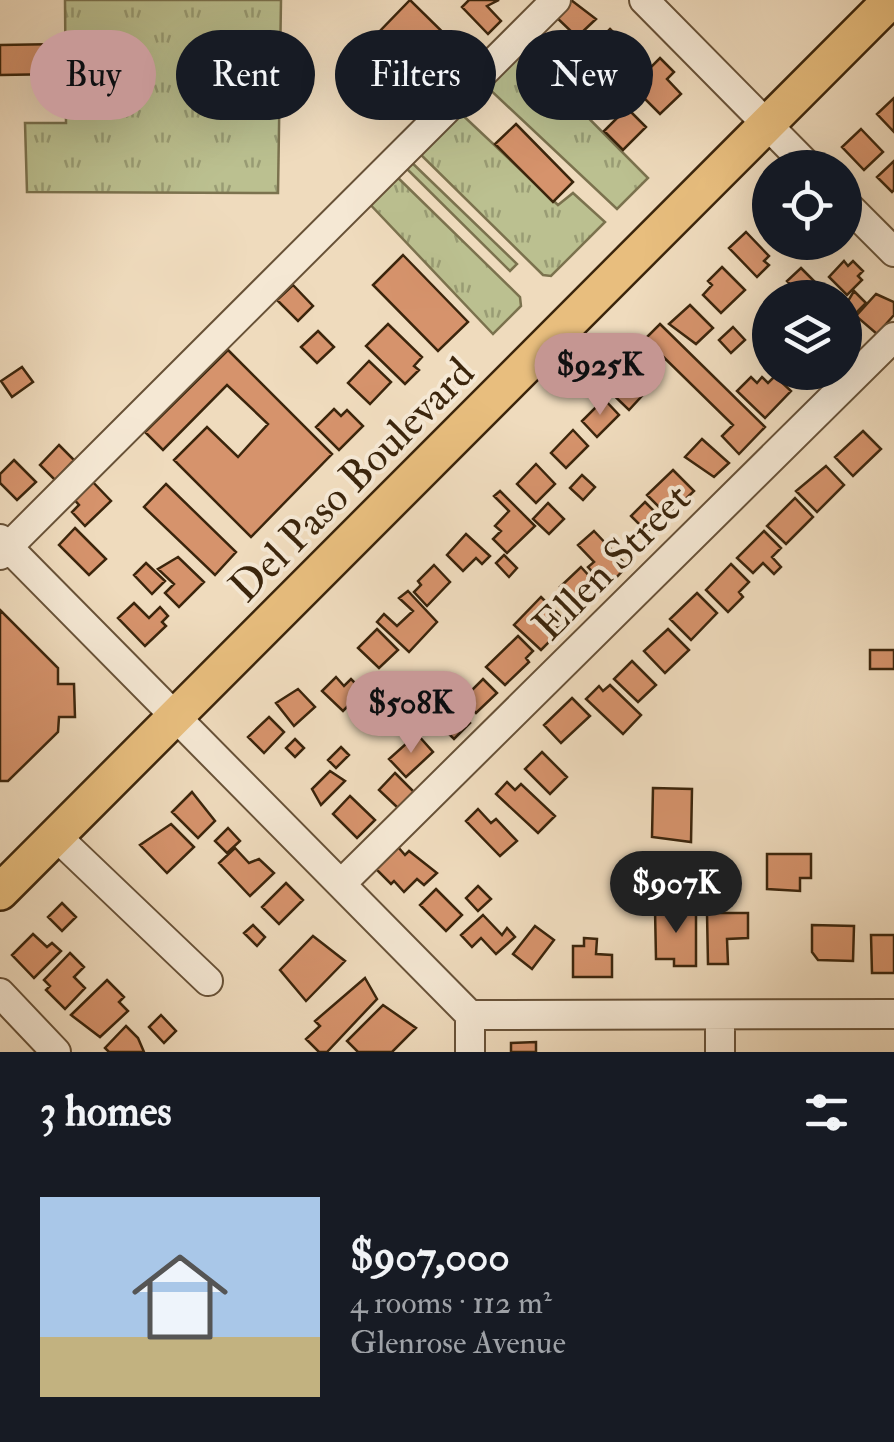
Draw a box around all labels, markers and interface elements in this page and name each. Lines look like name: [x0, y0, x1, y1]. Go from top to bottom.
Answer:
chip: Buy: [30, 30, 156, 120]
chip: Rent: [176, 30, 315, 120]
chip: Filters: [335, 30, 496, 120]
chip: New: [516, 30, 653, 120]
map controls: [752, 150, 862, 390]
button: locate: [752, 150, 862, 260]
button: layers: [752, 280, 862, 390]
pin: $925K: [530, 333, 670, 418]
text: $925K: [556, 345, 644, 385]
street label: Del Paso Boulevard: [219, 347, 486, 614]
street label: Ellen Street: [523, 473, 702, 652]
pin: $508K: [341, 671, 481, 756]
text: $508K: [368, 683, 454, 723]
pin: $907K: [606, 851, 746, 936]
text: $907K: [632, 863, 720, 903]
icon: filters: [799, 1085, 854, 1140]
text: 3 homes: [40, 1086, 172, 1138]
text: $907,000: [350, 1231, 510, 1283]
icon: home: [120, 1237, 240, 1357]
text: 4 rooms · 112 m²: [350, 1283, 552, 1323]
text: Glenrose Avenue: [350, 1323, 566, 1363]

